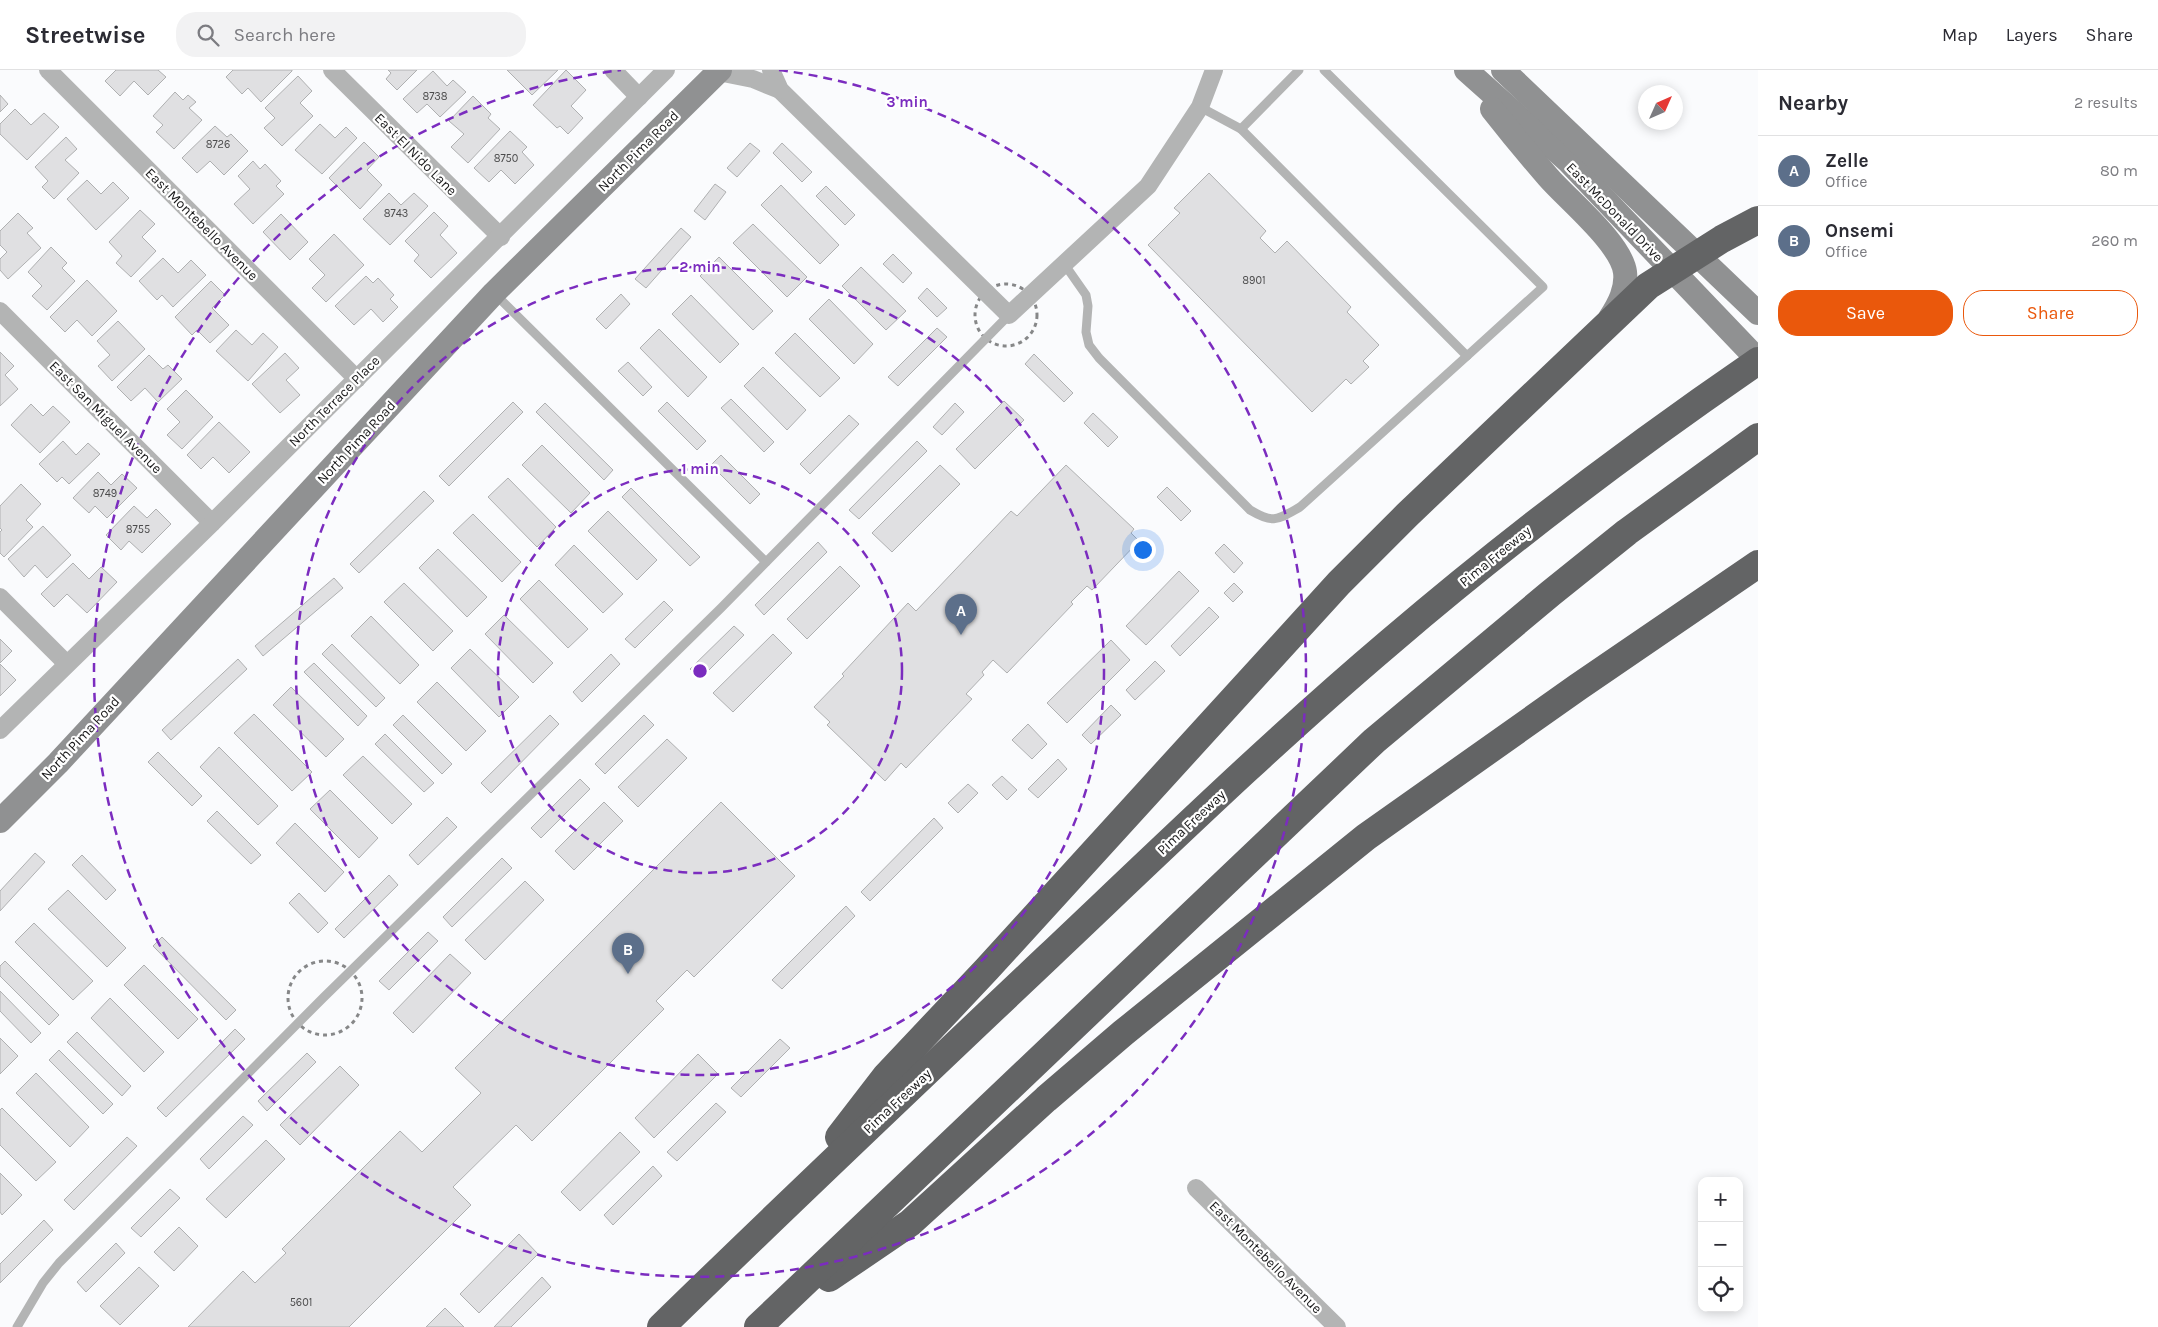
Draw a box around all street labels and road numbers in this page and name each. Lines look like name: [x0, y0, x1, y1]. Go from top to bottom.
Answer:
street label: North Pima Road: [594, 107, 682, 195]
street label: East El Nido Lane: [371, 110, 460, 199]
street label: East McDonald Drive: [1563, 159, 1667, 266]
street label: East Montebello Avenue: [142, 164, 262, 284]
street label: North Terrace Place: [285, 352, 383, 450]
street label: East San Miguel Avenue: [46, 357, 166, 477]
street label: North Pima Road: [313, 397, 399, 487]
street label: Pima Freeway: [1456, 522, 1535, 590]
street label: North Pima Road: [37, 693, 123, 783]
street label: Pima Freeway: [1154, 786, 1229, 858]
street label: Pima Freeway: [860, 1065, 935, 1137]
street label: East Montebello Avenue: [1206, 1197, 1326, 1317]

